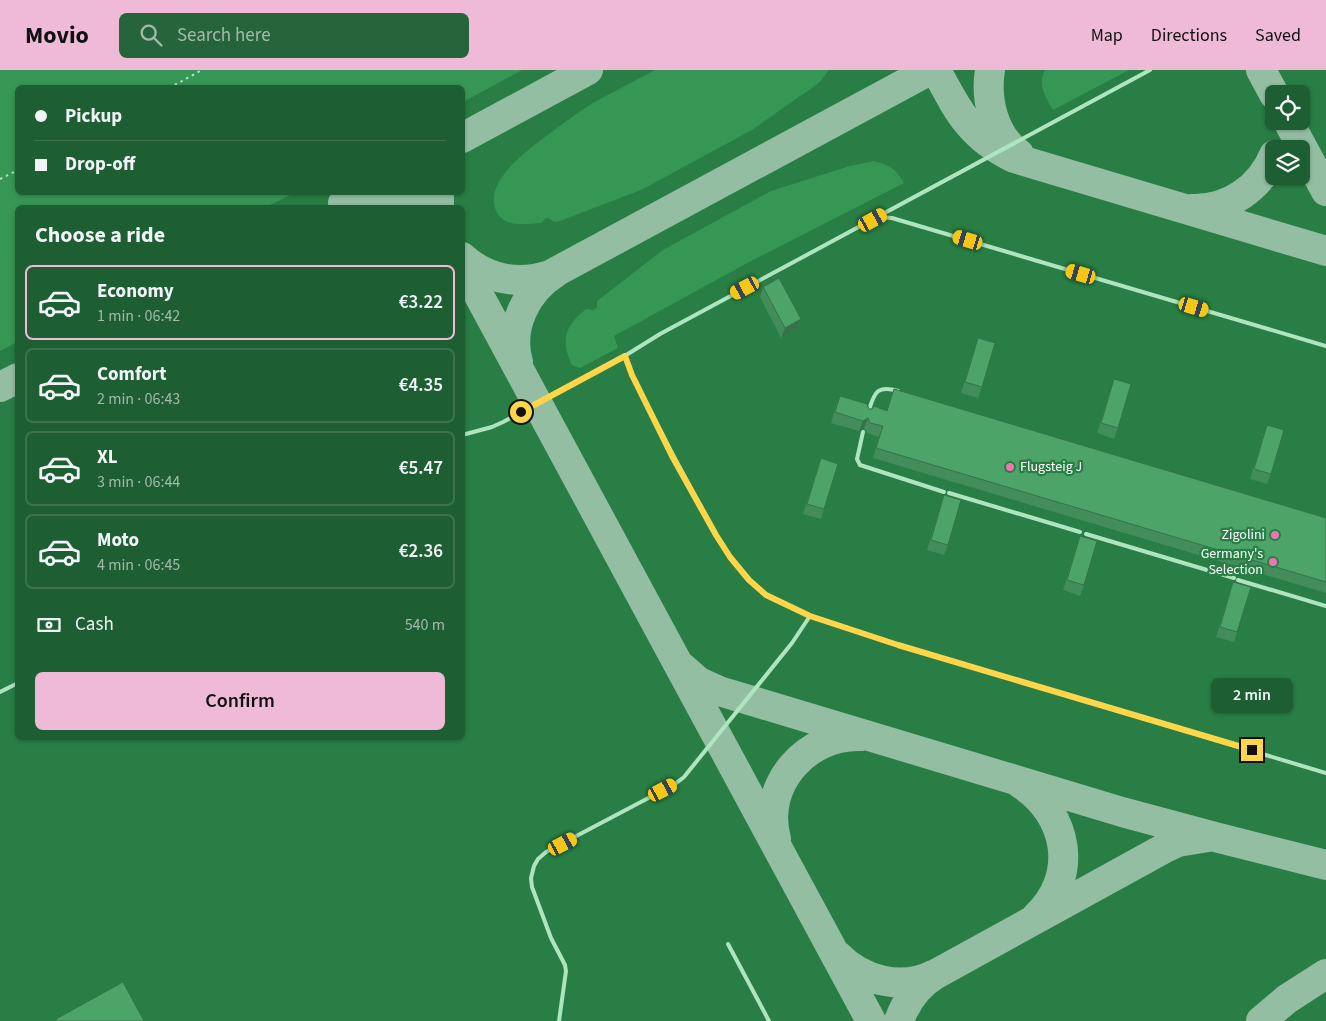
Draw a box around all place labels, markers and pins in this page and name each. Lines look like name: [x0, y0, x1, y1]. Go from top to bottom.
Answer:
place label: Flugsteig J: [1020, 457, 1082, 477]
marker: Flugsteig J: [1004, 461, 1016, 473]
place label: Zigolini: [1221, 525, 1265, 545]
marker: Zigolini: [1269, 529, 1281, 541]
place label: Germany's Selection: [1201, 544, 1263, 580]
marker: Germany's Selection: [1267, 556, 1279, 568]

